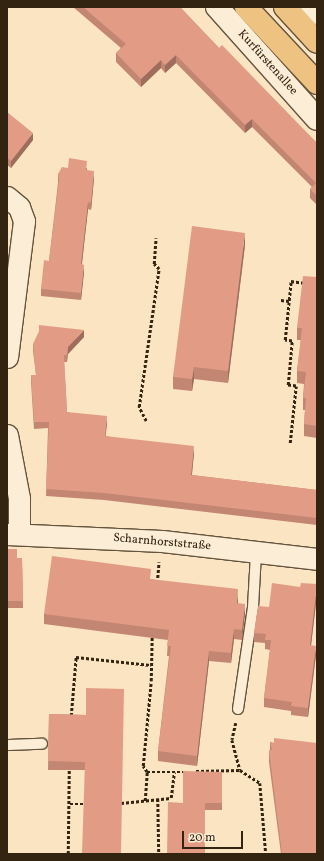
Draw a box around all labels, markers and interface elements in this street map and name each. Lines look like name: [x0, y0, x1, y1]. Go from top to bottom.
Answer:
street label: Kurfürstenallee: [234, 27, 300, 99]
street label: Scharnhorststraße: [112, 532, 212, 554]
scale bar: [184, 823, 245, 849]
text: 20 m: [189, 830, 216, 846]

